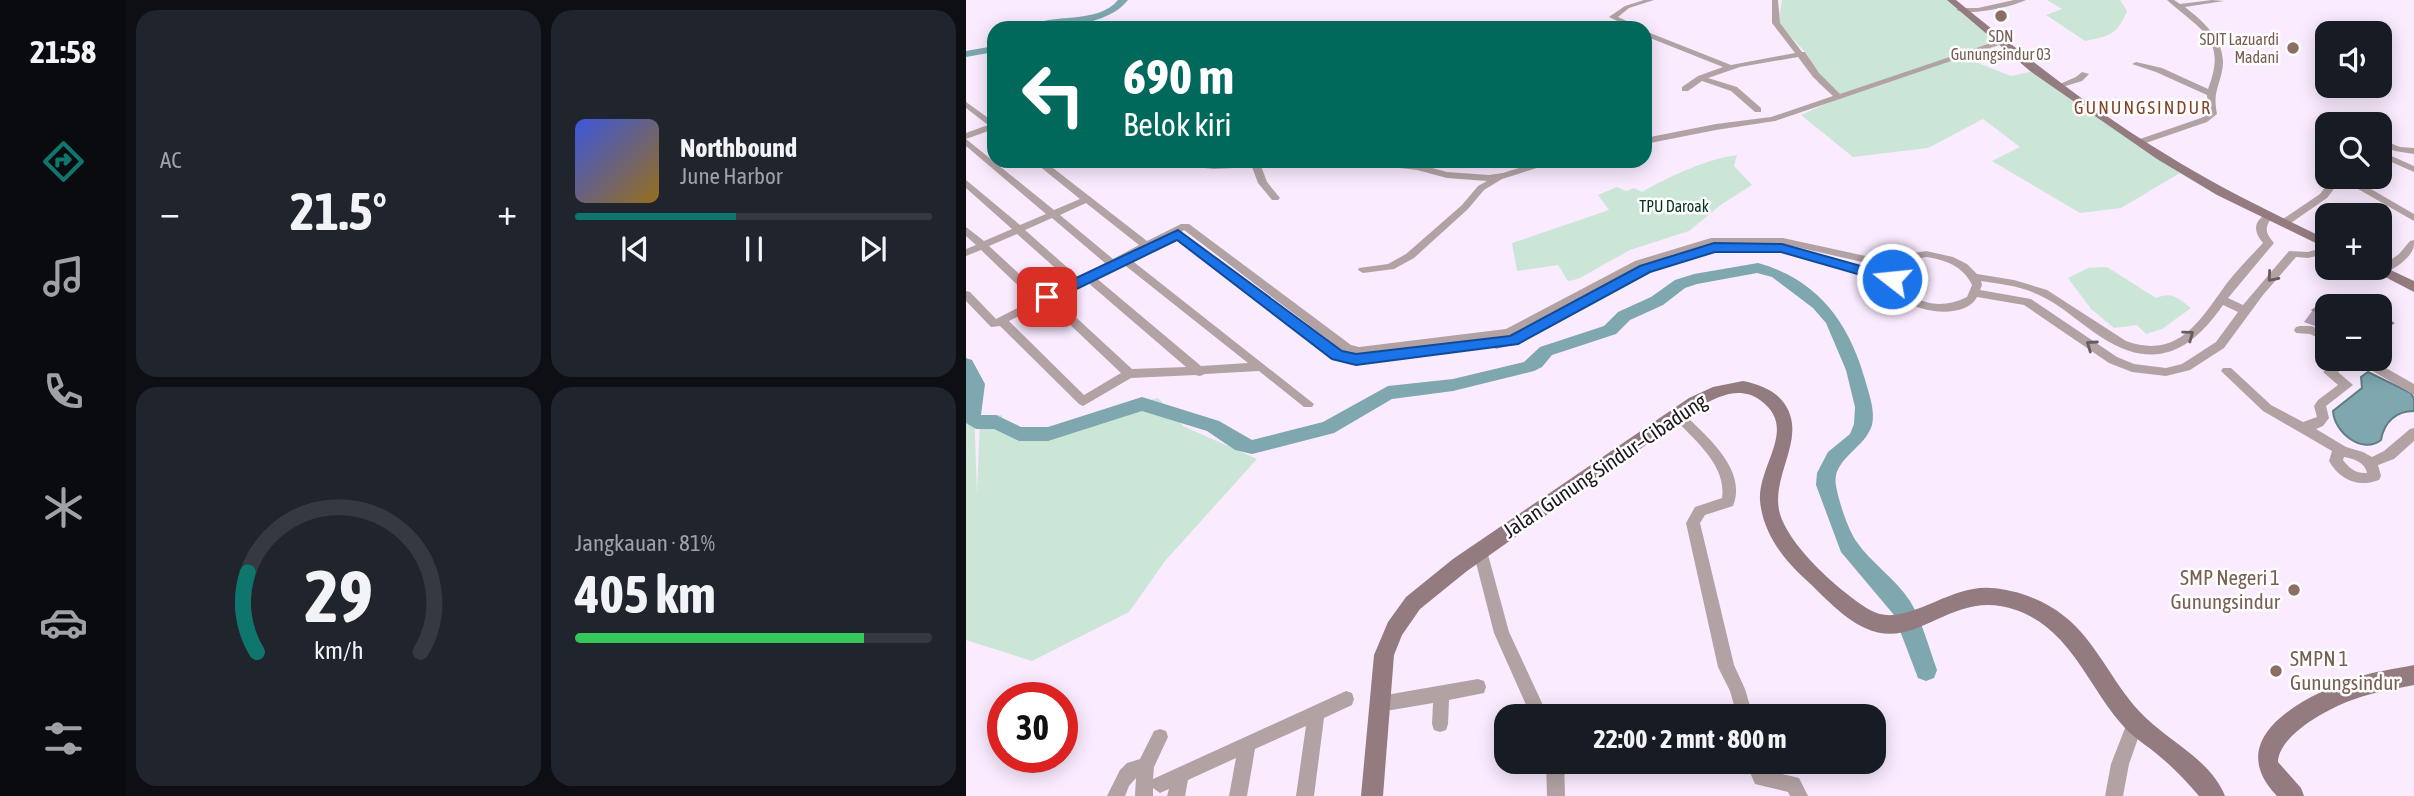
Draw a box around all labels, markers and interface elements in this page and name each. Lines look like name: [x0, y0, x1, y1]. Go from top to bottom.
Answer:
marker: SDN Gunungsindur 03: [1993, 8, 2009, 24]
map controls: [2315, 21, 2392, 371]
button: sound: [2315, 21, 2392, 98]
place label: SDN Gunungsindur 03: [1951, 27, 2051, 64]
place label: SDIT Lazuardi Madani: [2199, 30, 2279, 66]
text: 21:58: [30, 33, 96, 70]
marker: SDIT Lazuardi Madani: [2285, 40, 2301, 56]
text: 690 m: [1123, 48, 1234, 104]
icon: left: [1008, 49, 1099, 140]
district label: GUNUNGSINDUR: [2074, 97, 2212, 118]
text: Belok kiri: [1123, 106, 1232, 143]
button: search: [2315, 112, 2392, 189]
text: Northbound: [680, 133, 797, 163]
icon: directions: [39, 137, 88, 186]
text: AC: [160, 147, 182, 173]
text: June Harbor: [680, 163, 783, 189]
text: 21.5°: [290, 181, 387, 241]
text: −: [160, 190, 180, 233]
text: +: [497, 190, 517, 233]
park label: TPU Daroak: [1639, 197, 1709, 215]
button: +: [2315, 203, 2392, 280]
icon: previous: [616, 230, 654, 268]
icon: pause: [735, 230, 773, 268]
icon: next: [854, 230, 892, 268]
position arrow: [1855, 242, 1929, 316]
icon: music: [39, 252, 88, 301]
pin: [1017, 267, 1077, 327]
one-way arrow: [2268, 269, 2280, 282]
icon: arrive: [1028, 278, 1066, 316]
button: −: [2315, 294, 2392, 371]
one-way arrow: [2181, 331, 2194, 343]
one-way arrow: [2086, 341, 2099, 353]
icon: phone: [39, 367, 88, 416]
street label: Jalan Gunung Sindur–Cibadung: [1498, 388, 1711, 542]
icon: climate: [39, 483, 88, 532]
text: Jangkauan · 81%: [575, 530, 715, 556]
text: 29: [304, 555, 373, 638]
text: 405 km: [575, 564, 716, 624]
place label: SMP Negeri 1 Gunungsindur: [2170, 565, 2281, 613]
marker: SMP Negeri 1 Gunungsindur: [2286, 582, 2302, 598]
icon: car: [39, 598, 88, 647]
text: km/h: [314, 636, 363, 664]
place label: SMPN 1 Gunungsindur: [2290, 646, 2400, 694]
marker: SMPN 1 Gunungsindur: [2268, 663, 2284, 679]
speed limit sign: 30: [987, 682, 1078, 773]
icon: filters: [39, 714, 88, 763]
text: 22:00 · 2 mnt · 800 m: [1594, 724, 1786, 754]

